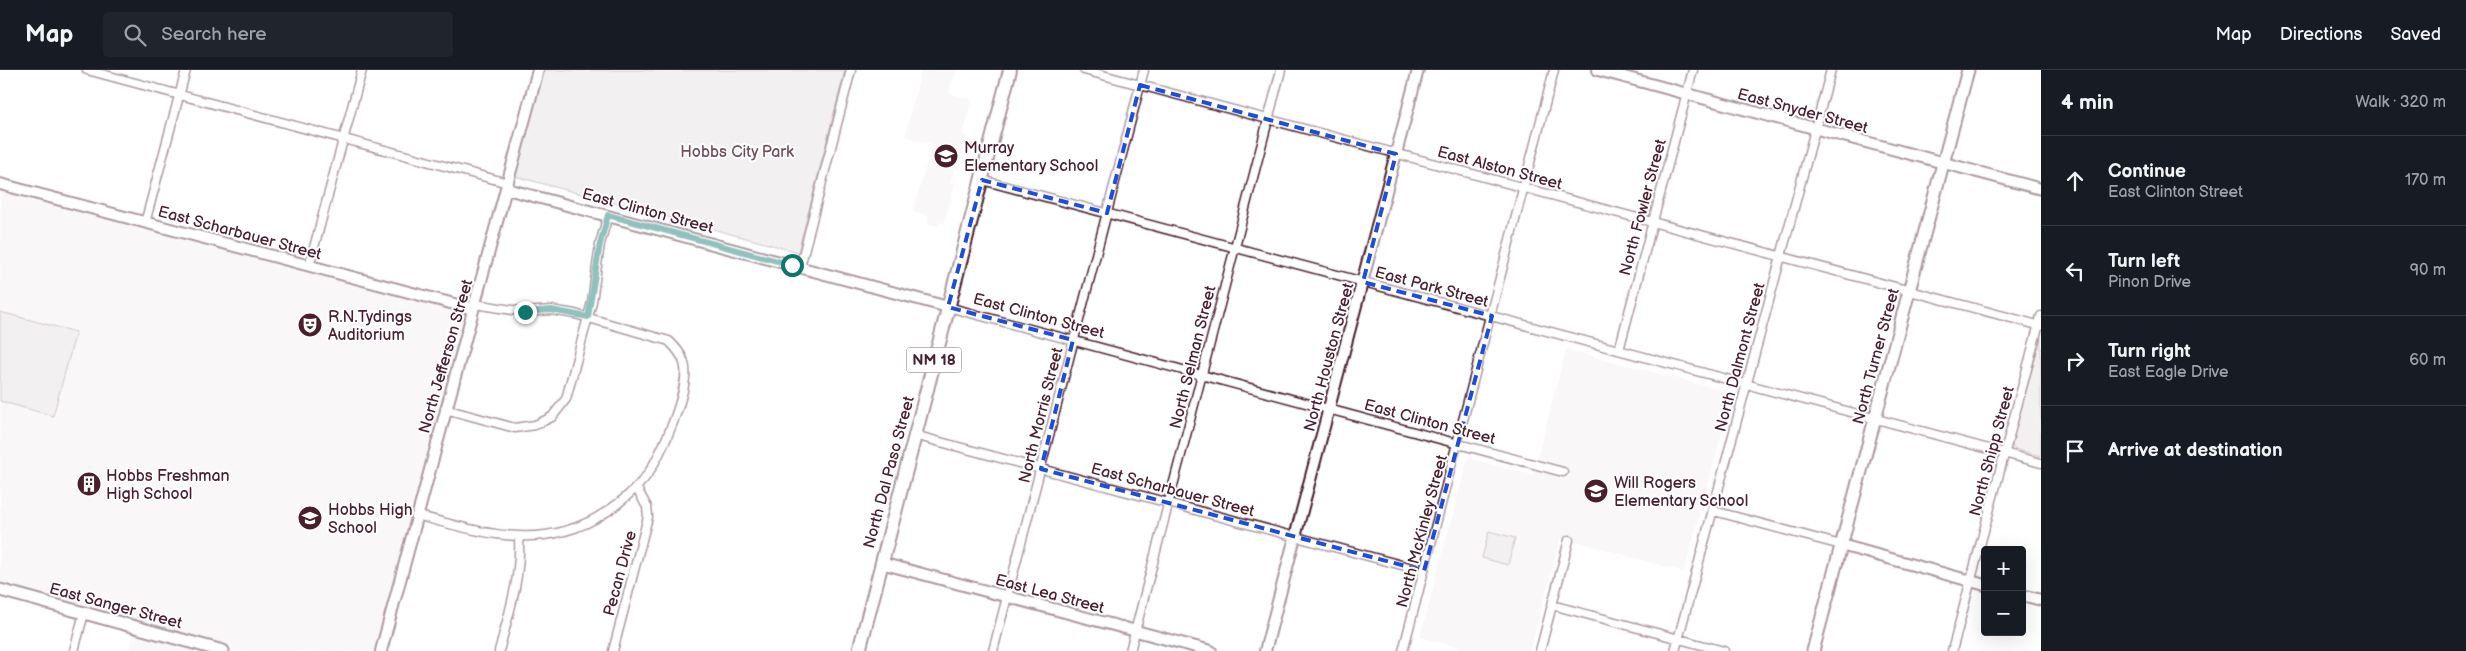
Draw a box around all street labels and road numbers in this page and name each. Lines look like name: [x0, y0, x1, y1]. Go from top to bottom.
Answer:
street label: East Snyder Street: [1735, 85, 1870, 138]
street label: North Fowler Street: [1616, 137, 1671, 278]
street label: East Alston Street: [1435, 143, 1564, 194]
street label: East Clinton Street: [580, 185, 715, 238]
street label: East Scharbauer Street: [156, 202, 324, 264]
street label: East Park Street: [1373, 263, 1491, 312]
street label: North Jefferson Street: [415, 277, 478, 436]
street label: North Houston Street: [1300, 281, 1358, 434]
street label: North Dalmont Street: [1711, 281, 1769, 434]
street label: North Selman Street: [1166, 284, 1220, 431]
street label: North Turner Street: [1849, 286, 1904, 426]
street label: East Clinton Street: [971, 290, 1106, 343]
street label: North Morris Street: [1015, 345, 1068, 485]
road number: NM 18: [906, 348, 962, 372]
street label: North Shipp Street: [1966, 384, 2019, 518]
street label: North Dal Paso Street: [860, 394, 919, 551]
street label: East Clinton Street: [1362, 396, 1497, 449]
street label: North McKinley Street: [1393, 453, 1452, 610]
street label: East Scharbauer Street: [1089, 459, 1257, 521]
street label: Pecan Drive: [600, 528, 641, 618]
street label: East Lea Street: [993, 571, 1106, 618]
street label: East Sanger Street: [47, 580, 184, 633]

